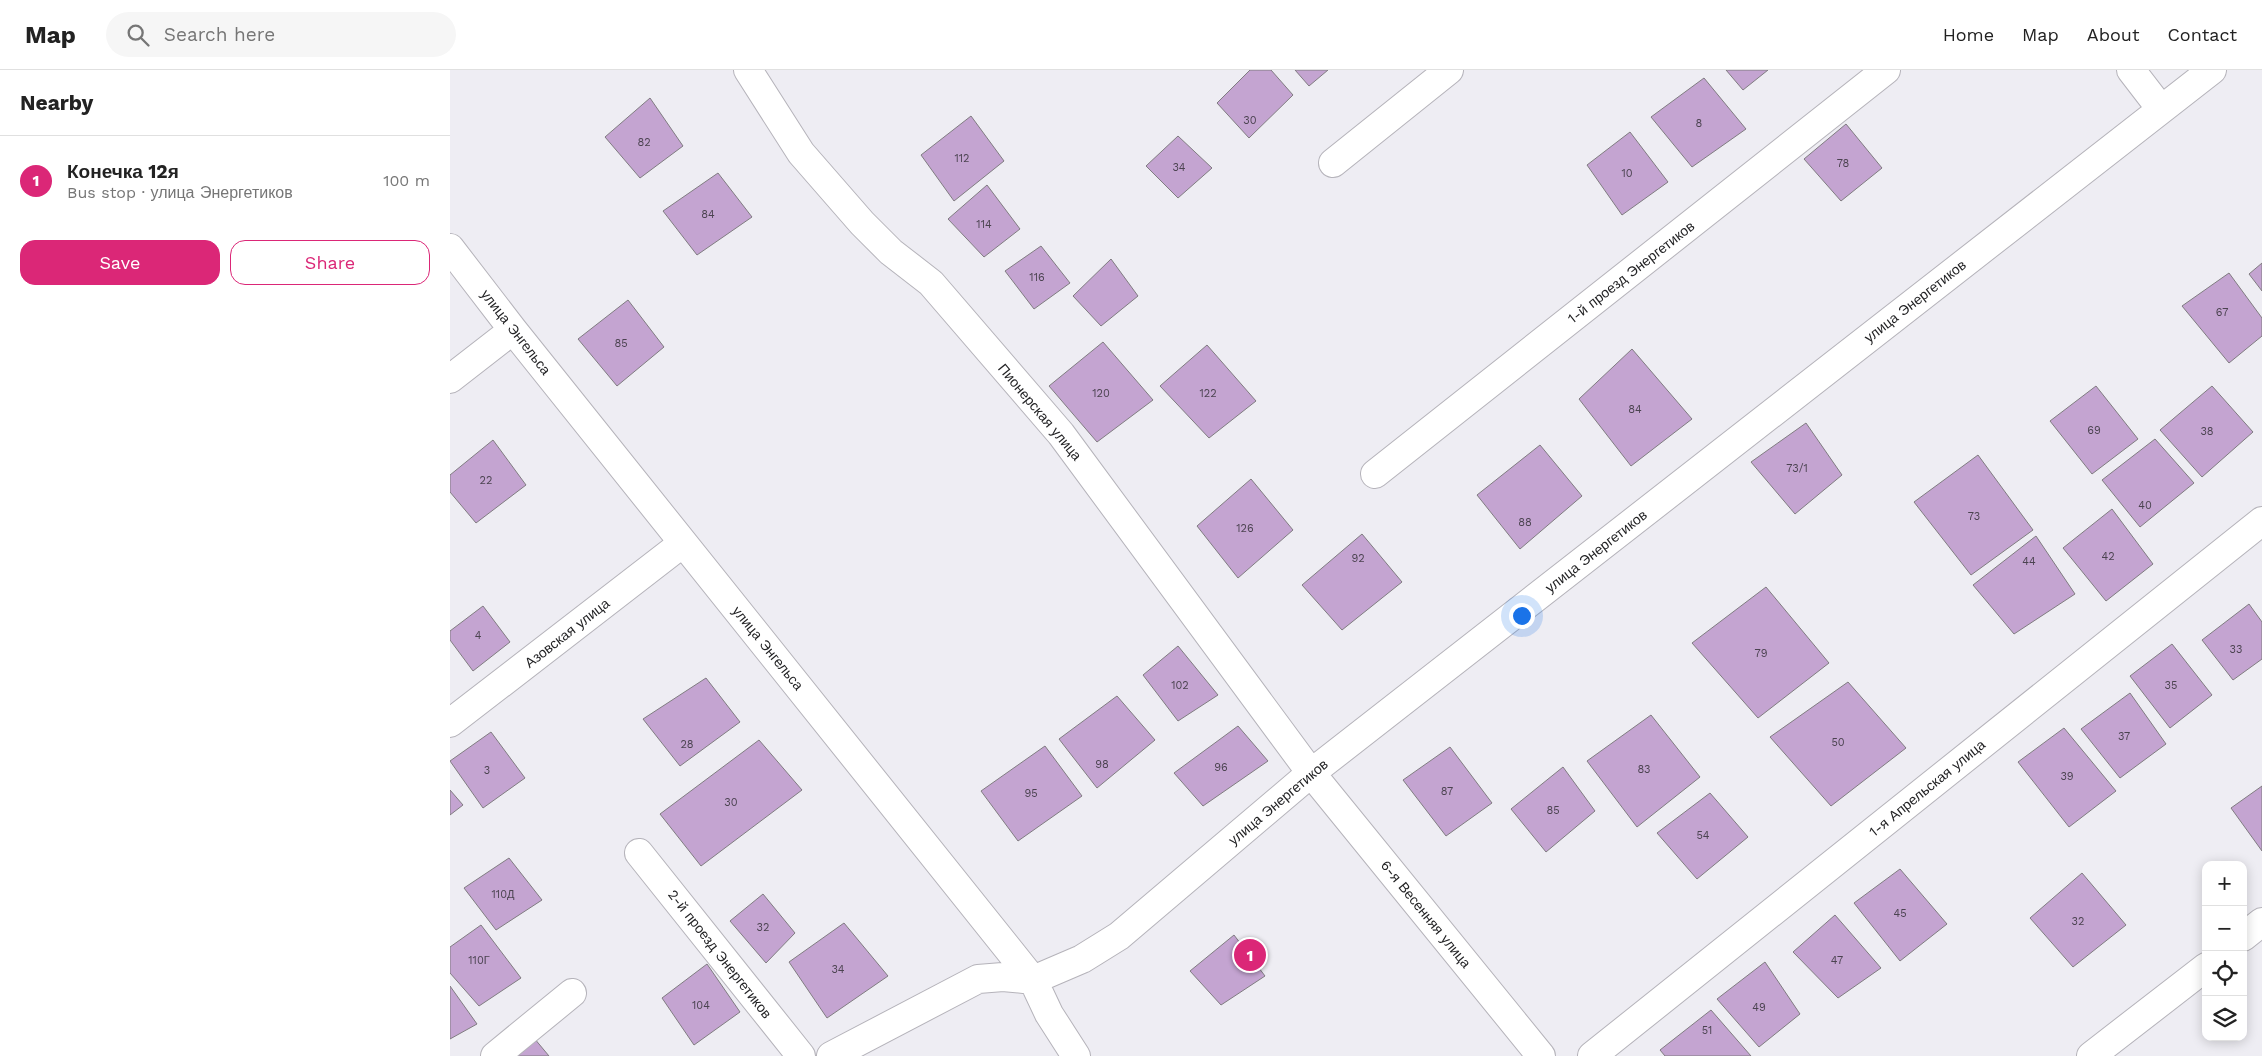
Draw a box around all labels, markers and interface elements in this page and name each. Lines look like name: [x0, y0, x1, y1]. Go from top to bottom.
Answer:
search box: [106, 12, 456, 57]
text: Map: [25, 21, 76, 49]
icon: search: [124, 21, 152, 49]
text: Search here: [164, 23, 275, 46]
text: Home: [1943, 24, 1994, 45]
text: Map: [2022, 24, 2059, 45]
text: About: [2087, 24, 2139, 45]
text: Contact: [2167, 24, 2237, 45]
text: Nearby: [20, 90, 93, 115]
house number: 30: [1243, 114, 1257, 127]
house number: 8: [1696, 117, 1703, 130]
house number: 82: [637, 136, 651, 149]
house number: 112: [955, 152, 970, 165]
house number: 78: [1837, 157, 1850, 170]
text: Конечка 12я: [67, 160, 179, 183]
house number: 34: [1172, 161, 1186, 174]
house number: 10: [1621, 167, 1633, 180]
text: 1: [33, 171, 39, 190]
text: 100 m: [383, 171, 430, 190]
text: Bus stop · улица Энергетиков: [67, 183, 293, 202]
house number: 84: [701, 208, 715, 221]
house number: 114: [976, 218, 992, 231]
street label: 1-й проезд Энергетиков: [1565, 218, 1697, 326]
button: Save: [20, 240, 220, 285]
button: Share: [230, 240, 430, 285]
street label: улица Энергетиков: [1861, 256, 1969, 346]
house number: 116: [1029, 271, 1045, 284]
street label: улица Энгельса: [478, 286, 554, 378]
house number: 67: [2216, 306, 2228, 319]
house number: 85: [614, 337, 628, 350]
street label: Пионерская улица: [995, 360, 1085, 464]
house number: 120: [1092, 387, 1110, 400]
house number: 122: [1199, 387, 1217, 400]
house number: 84: [1628, 403, 1642, 416]
house number: 69: [2087, 424, 2101, 437]
house number: 38: [2200, 425, 2214, 438]
house number: 73/1: [1786, 462, 1808, 475]
house number: 22: [480, 474, 492, 487]
house number: 40: [2138, 499, 2152, 512]
street label: улица Энергетиков: [1542, 506, 1650, 596]
house number: 73: [1968, 510, 1980, 523]
house number: 88: [1518, 516, 1532, 529]
house number: 126: [1236, 522, 1254, 535]
house number: 42: [2101, 550, 2115, 563]
house number: 92: [1351, 552, 1365, 565]
house number: 44: [2022, 555, 2036, 568]
street label: Азовская улица: [522, 595, 613, 671]
street label: улица Энгельса: [729, 603, 807, 693]
your location: [1509, 603, 1535, 629]
house number: 4: [475, 629, 482, 642]
house number: 33: [2230, 643, 2242, 656]
house number: 79: [1755, 647, 1768, 660]
house number: 102: [1171, 679, 1189, 692]
house number: 35: [2165, 679, 2177, 692]
house number: 37: [2118, 730, 2130, 743]
house number: 50: [1831, 736, 1845, 749]
street label: 1-я Апрельская улица: [1866, 736, 1988, 840]
house number: 28: [680, 738, 694, 751]
street label: улица Энергетиков: [1225, 756, 1331, 848]
house number: 98: [1095, 758, 1109, 771]
house number: 96: [1214, 761, 1228, 774]
house number: 83: [1638, 763, 1650, 776]
house number: 3: [484, 764, 490, 777]
house number: 39: [2060, 770, 2074, 783]
house number: 87: [1441, 785, 1453, 798]
house number: 95: [1024, 787, 1038, 800]
house number: 30: [724, 796, 738, 809]
house number: 85: [1546, 804, 1560, 817]
house number: 54: [1696, 829, 1710, 842]
street label: 6-я Весенняя улица: [1378, 857, 1474, 971]
map controls: [2202, 861, 2247, 1041]
button: +: [2202, 861, 2247, 906]
street label: 2-й проезд Энергетиков: [665, 887, 775, 1021]
house number: 110Д: [492, 888, 515, 901]
button: −: [2202, 906, 2247, 951]
house number: 45: [1893, 907, 1907, 920]
house number: 32: [2072, 915, 2084, 928]
house number: 32: [757, 921, 769, 934]
pin: 1: [1234, 936, 1266, 974]
button: locate: [2202, 951, 2247, 996]
house number: 110Г: [468, 954, 490, 967]
house number: 47: [1831, 954, 1843, 967]
house number: 34: [831, 963, 845, 976]
button: layers: [2202, 996, 2247, 1041]
house number: 104: [692, 999, 710, 1012]
house number: 49: [1752, 1001, 1766, 1014]
house number: 51: [1702, 1024, 1712, 1037]

